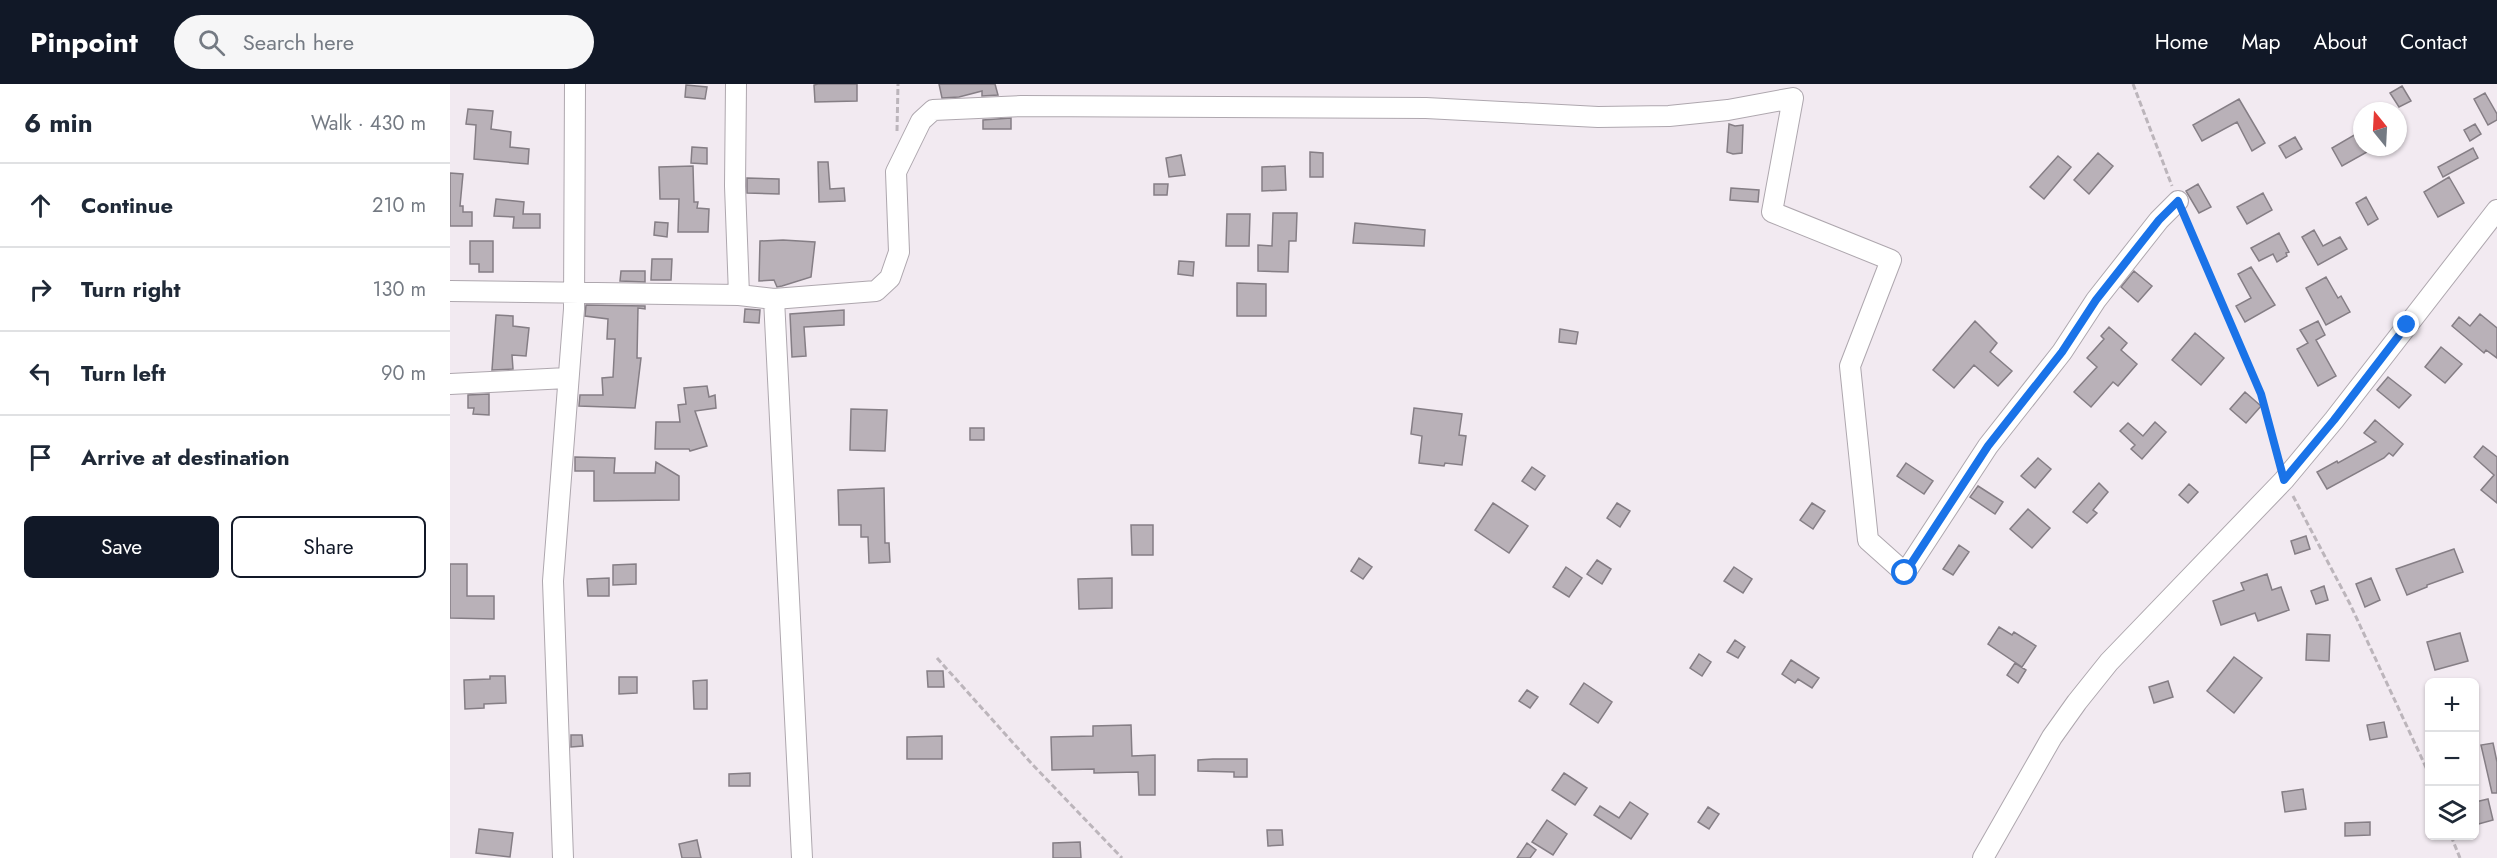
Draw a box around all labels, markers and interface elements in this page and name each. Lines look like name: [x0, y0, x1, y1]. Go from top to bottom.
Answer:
search box: [174, 15, 594, 69]
text: Pinpoint: [30, 22, 138, 63]
icon: search: [195, 26, 228, 59]
text: Search here: [243, 26, 354, 58]
text: Home: [2155, 27, 2208, 57]
text: Map: [2241, 27, 2281, 57]
text: About: [2314, 27, 2367, 57]
text: Contact: [2400, 27, 2467, 57]
north arrow: [2353, 102, 2407, 156]
text: 6 min: [24, 104, 93, 142]
text: Walk · 430 m: [311, 109, 426, 138]
icon: ahead: [24, 189, 57, 222]
text: Continue: [81, 189, 173, 221]
text: 210 m: [372, 191, 426, 220]
icon: right: [24, 273, 57, 306]
text: Turn right: [81, 273, 181, 305]
text: 130 m: [372, 275, 426, 304]
route end: [2393, 311, 2419, 337]
icon: left: [24, 357, 57, 390]
text: Turn left: [81, 357, 166, 389]
text: 90 m: [381, 359, 426, 388]
icon: arrive: [24, 441, 57, 474]
text: Arrive at destination: [81, 441, 290, 473]
button: Save: [24, 516, 219, 578]
button: Share: [231, 516, 426, 578]
route start: [1891, 559, 1917, 585]
map controls: [2425, 678, 2479, 840]
button: +: [2425, 678, 2479, 732]
button: −: [2425, 732, 2479, 786]
button: layers: [2425, 786, 2479, 840]

